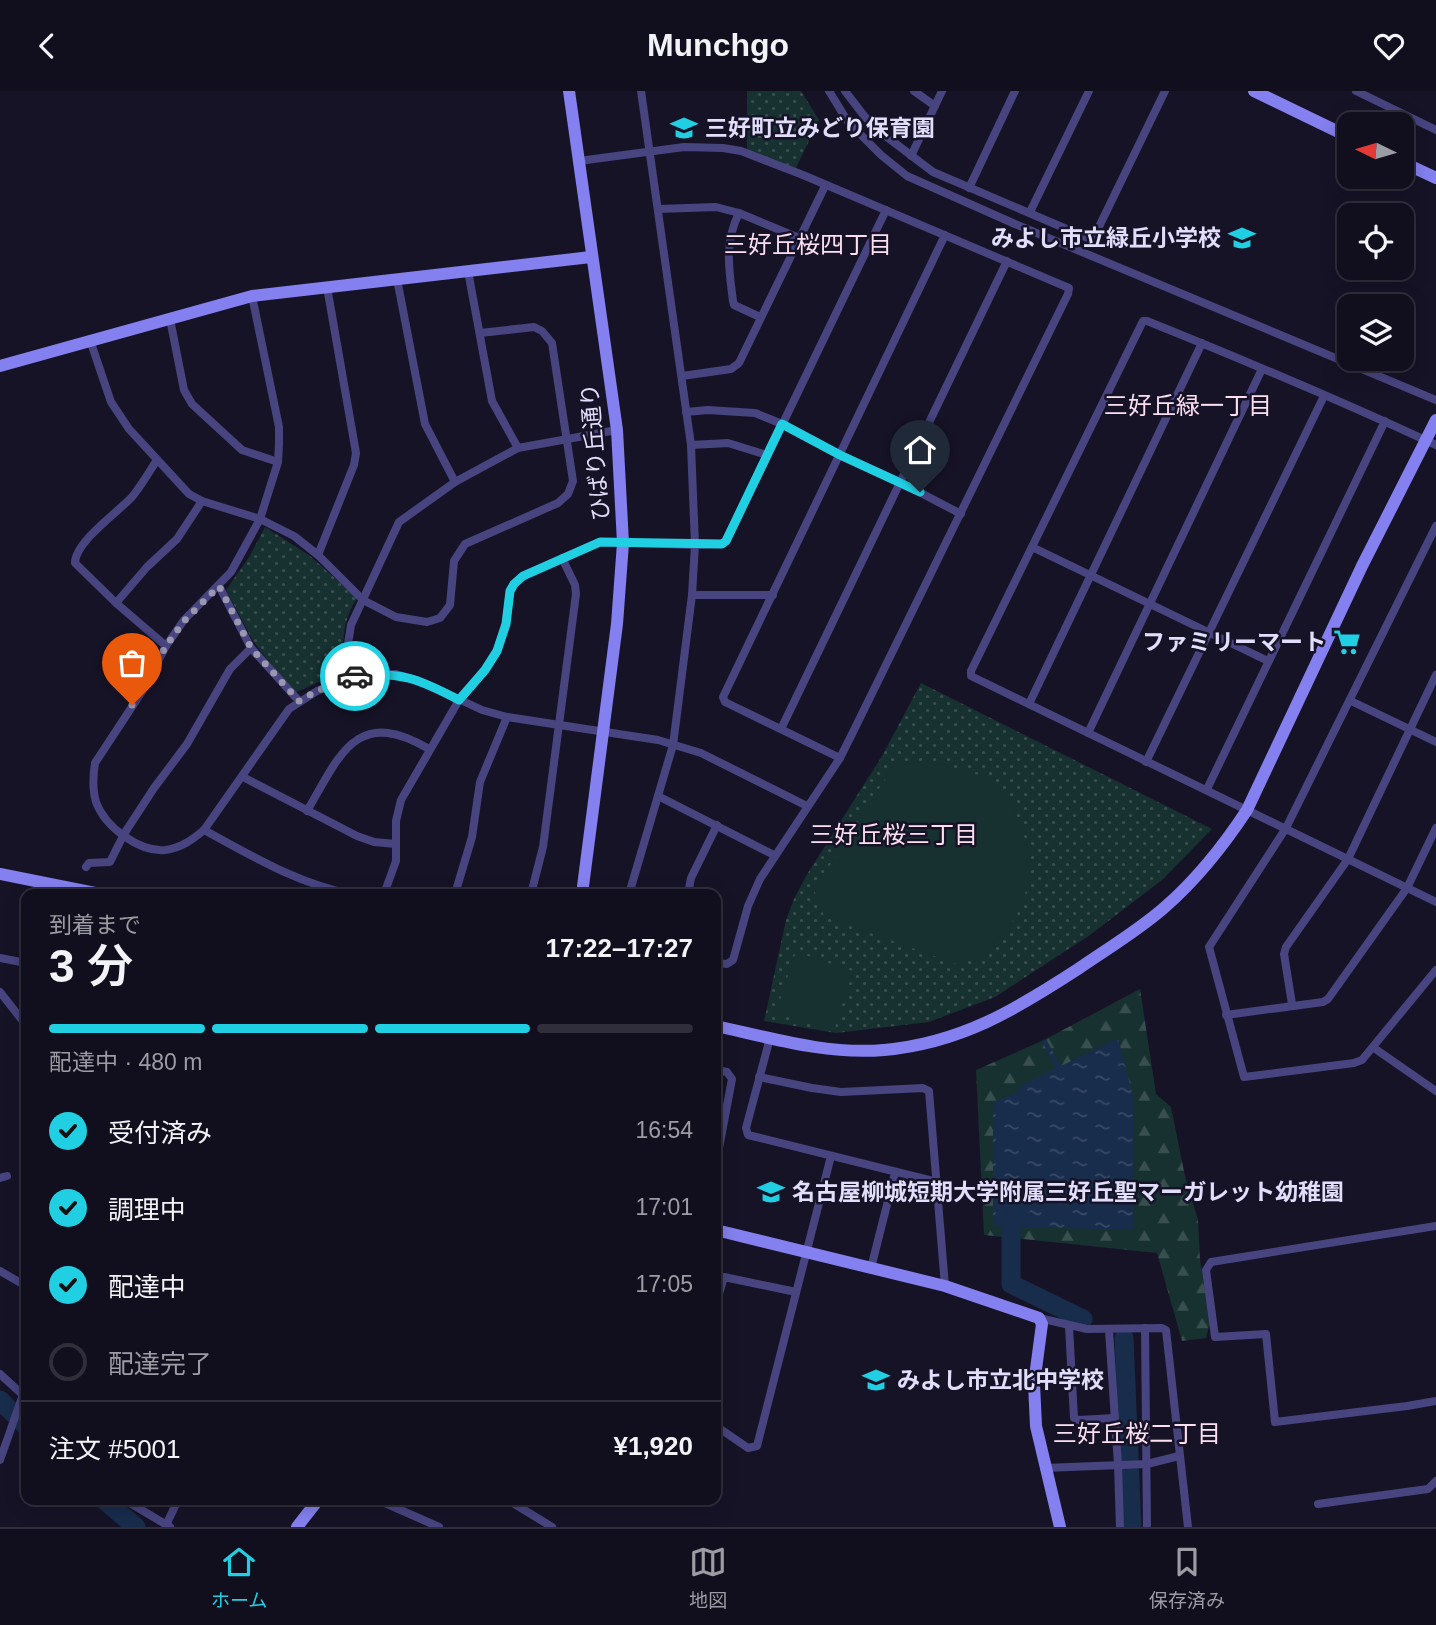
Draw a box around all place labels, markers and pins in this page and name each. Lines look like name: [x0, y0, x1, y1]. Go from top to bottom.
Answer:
school or university icon: 三好町立みどり保育園: [669, 113, 699, 143]
place label: 三好町立みどり保育園: [705, 115, 935, 141]
school or university icon: みよし市立緑丘小学校: [1227, 223, 1257, 253]
place label: みよし市立緑丘小学校: [991, 225, 1221, 251]
pin: [890, 420, 950, 492]
supermarket icon: ファミリーマート: [1332, 627, 1362, 657]
place label: ファミリーマート: [1142, 629, 1326, 655]
pin: [102, 633, 162, 705]
school or university icon: 名古屋柳城短期大学附属三好丘聖マーガレット幼稚園: [756, 1177, 786, 1207]
place label: 名古屋柳城短期大学附属三好丘聖マーガレット幼稚園: [792, 1179, 1344, 1205]
school or university icon: みよし市立北中学校: [861, 1365, 891, 1395]
place label: みよし市立北中学校: [897, 1367, 1104, 1393]

